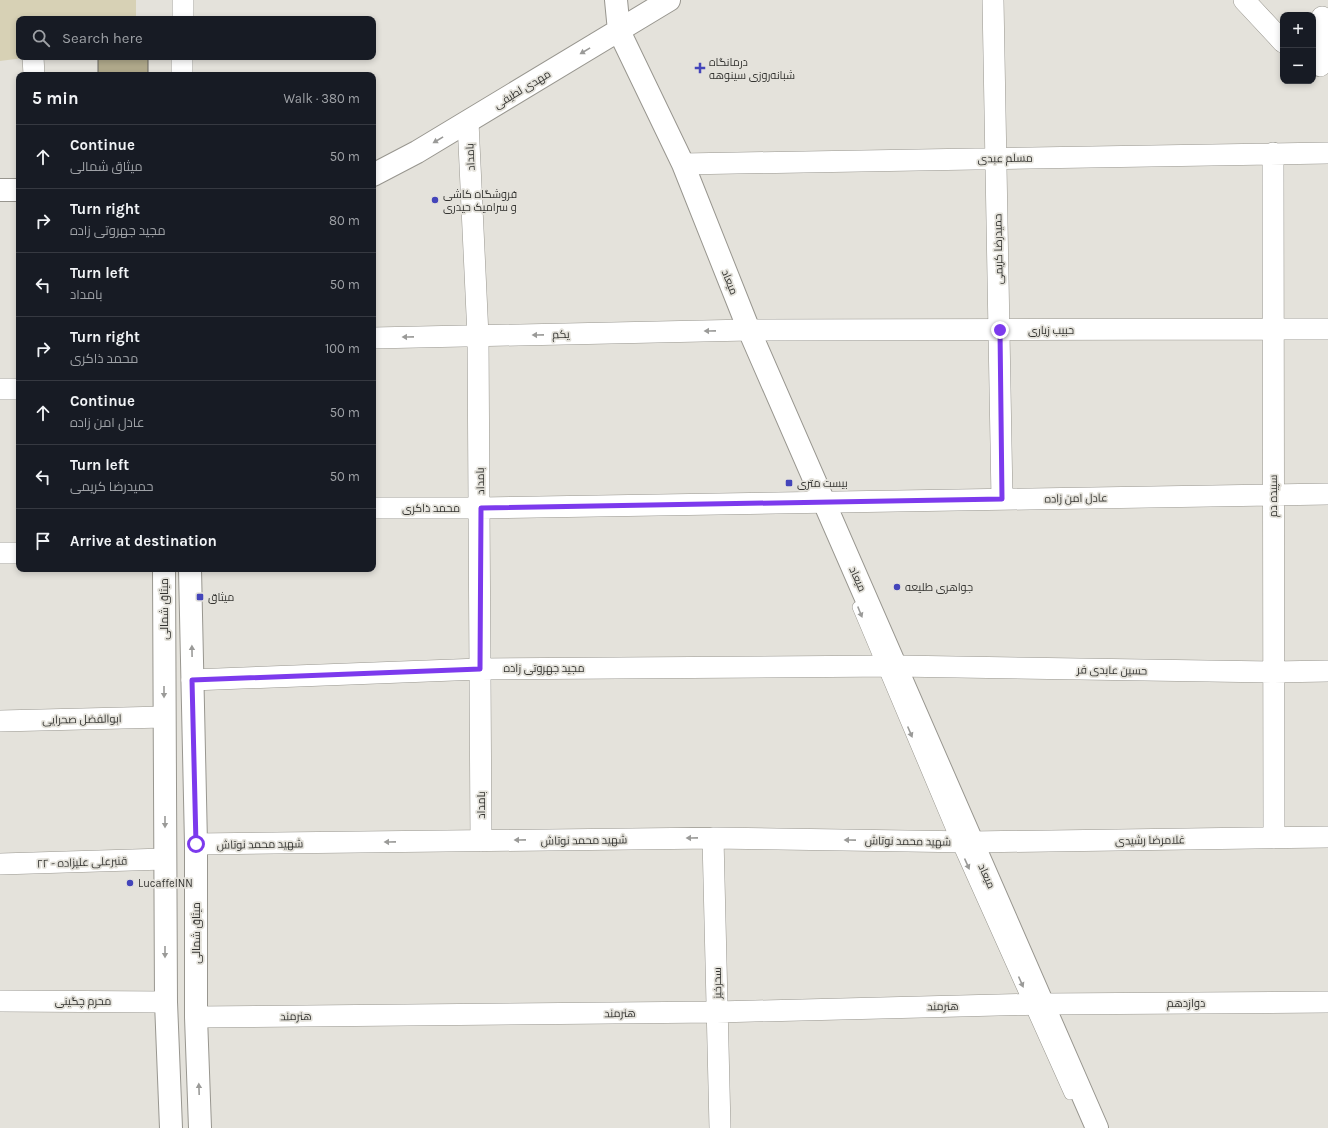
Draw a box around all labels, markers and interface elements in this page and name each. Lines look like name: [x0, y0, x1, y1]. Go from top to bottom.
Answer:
map controls: [1280, 12, 1316, 84]
button: +: [1280, 12, 1316, 48]
search box: [16, 16, 376, 60]
icon: search: [30, 27, 52, 49]
text: Search here: [62, 29, 143, 47]
one-way arrow: [580, 47, 590, 55]
button: −: [1280, 48, 1316, 84]
place label: درمانگاه شبانه‌روزی سینوهه: [709, 56, 795, 82]
marker: درمانگاه شبانه‌روزی سینوهه: [694, 62, 706, 74]
street label: مهدی لطیفی: [492, 67, 553, 111]
text: 5 min: [32, 88, 79, 108]
text: Walk · 380 m: [284, 91, 360, 106]
text: Continue: [70, 136, 135, 154]
one-way arrow: [432, 136, 444, 143]
street label: بامداد: [463, 143, 478, 171]
icon: ahead: [32, 146, 54, 168]
text: 50 m: [330, 149, 360, 164]
street label: مسلم عبدی: [977, 152, 1033, 166]
text: میثاق شمالی: [70, 159, 143, 174]
place label: فروشگاه کاشی و سرامیک حیدری: [443, 188, 517, 214]
marker: فروشگاه کاشی و سرامیک حیدری: [430, 195, 440, 205]
text: Turn right: [70, 200, 140, 218]
icon: right: [32, 210, 54, 232]
text: 80 m: [329, 213, 360, 228]
street label: حمیدرضا کریمی: [991, 214, 1006, 284]
text: مجید جهروتی زاده: [70, 223, 166, 238]
text: Turn left: [70, 264, 129, 282]
street label: میعاد: [719, 268, 740, 297]
icon: left: [32, 274, 54, 296]
text: 50 m: [330, 277, 360, 292]
text: بامداد: [70, 287, 102, 302]
route end: [991, 321, 1009, 339]
street label: حبیب زیاری: [1028, 324, 1074, 337]
text: Turn right: [70, 328, 140, 346]
street label: یکم: [552, 328, 570, 342]
one-way arrow: [703, 328, 716, 334]
one-way arrow: [532, 331, 544, 338]
one-way arrow: [401, 334, 414, 340]
icon: right: [32, 338, 54, 360]
text: 100 m: [325, 341, 360, 356]
text: محمد ذاکری: [70, 351, 138, 366]
text: Continue: [70, 392, 135, 410]
icon: ahead: [32, 402, 54, 424]
text: 50 m: [330, 405, 360, 420]
text: عادل امن زاده: [70, 415, 144, 430]
text: Turn left: [70, 456, 129, 474]
icon: left: [32, 466, 54, 488]
street label: بامداد: [474, 467, 487, 495]
text: 50 m: [330, 469, 360, 484]
street label: سپیده دم: [1267, 475, 1281, 517]
place label: بیست متری: [797, 477, 848, 490]
marker: بیست متری: [784, 478, 794, 488]
text: حمیدرضا کریمی: [70, 479, 154, 494]
street label: عادل امن زاده: [1044, 491, 1108, 506]
street label: محمد ذاکری: [402, 502, 460, 515]
icon: arrive: [32, 530, 54, 552]
text: Arrive at destination: [70, 532, 217, 550]
street label: میعاد: [846, 565, 869, 594]
street label: میثاق شمالی: [158, 578, 171, 640]
place label: جواهری طلیعه: [905, 581, 973, 594]
marker: جواهری طلیعه: [892, 582, 902, 592]
place label: میثاق: [208, 591, 234, 604]
marker: میثاق: [195, 592, 205, 602]
one-way arrow: [857, 606, 863, 617]
one-way arrow: [189, 644, 195, 657]
street label: مجید جهروتی زاده: [504, 662, 584, 675]
street label: حسین عابدی‌ فر: [1076, 663, 1147, 678]
one-way arrow: [161, 686, 167, 699]
street label: ابوالفضل صحرایی: [42, 712, 122, 727]
one-way arrow: [907, 726, 913, 737]
street label: بامداد: [475, 791, 488, 819]
one-way arrow: [162, 816, 168, 829]
street label: شهید محمد نوتاش: [541, 833, 627, 848]
street label: غلامرضا رشیدی: [1115, 833, 1185, 848]
street label: شهید محمد نوتاش: [865, 834, 951, 849]
route start: [187, 835, 205, 853]
one-way arrow: [685, 835, 698, 841]
street label: شهید محمد نوتاش: [217, 837, 303, 852]
one-way arrow: [513, 837, 526, 843]
one-way arrow: [843, 837, 856, 843]
one-way arrow: [383, 839, 396, 845]
street label: قنبرعلی علیزاده - ۲۲: [37, 854, 127, 871]
one-way arrow: [964, 858, 970, 869]
street label: میعاد: [975, 862, 998, 891]
place label: LucaffeINN: [138, 877, 193, 890]
marker: LucaffeINN: [125, 878, 135, 888]
street label: میثاق شمالی: [190, 902, 203, 964]
one-way arrow: [162, 946, 168, 959]
street label: سحرخیز: [711, 967, 724, 1000]
one-way arrow: [1018, 977, 1024, 988]
street label: محرم چگینی: [55, 995, 111, 1009]
street label: دوازدهم: [1167, 997, 1205, 1011]
street label: هنرمند: [927, 1000, 959, 1013]
street label: هنرمند: [604, 1007, 636, 1020]
street label: هنرمند: [280, 1010, 312, 1023]
one-way arrow: [196, 1082, 202, 1095]

